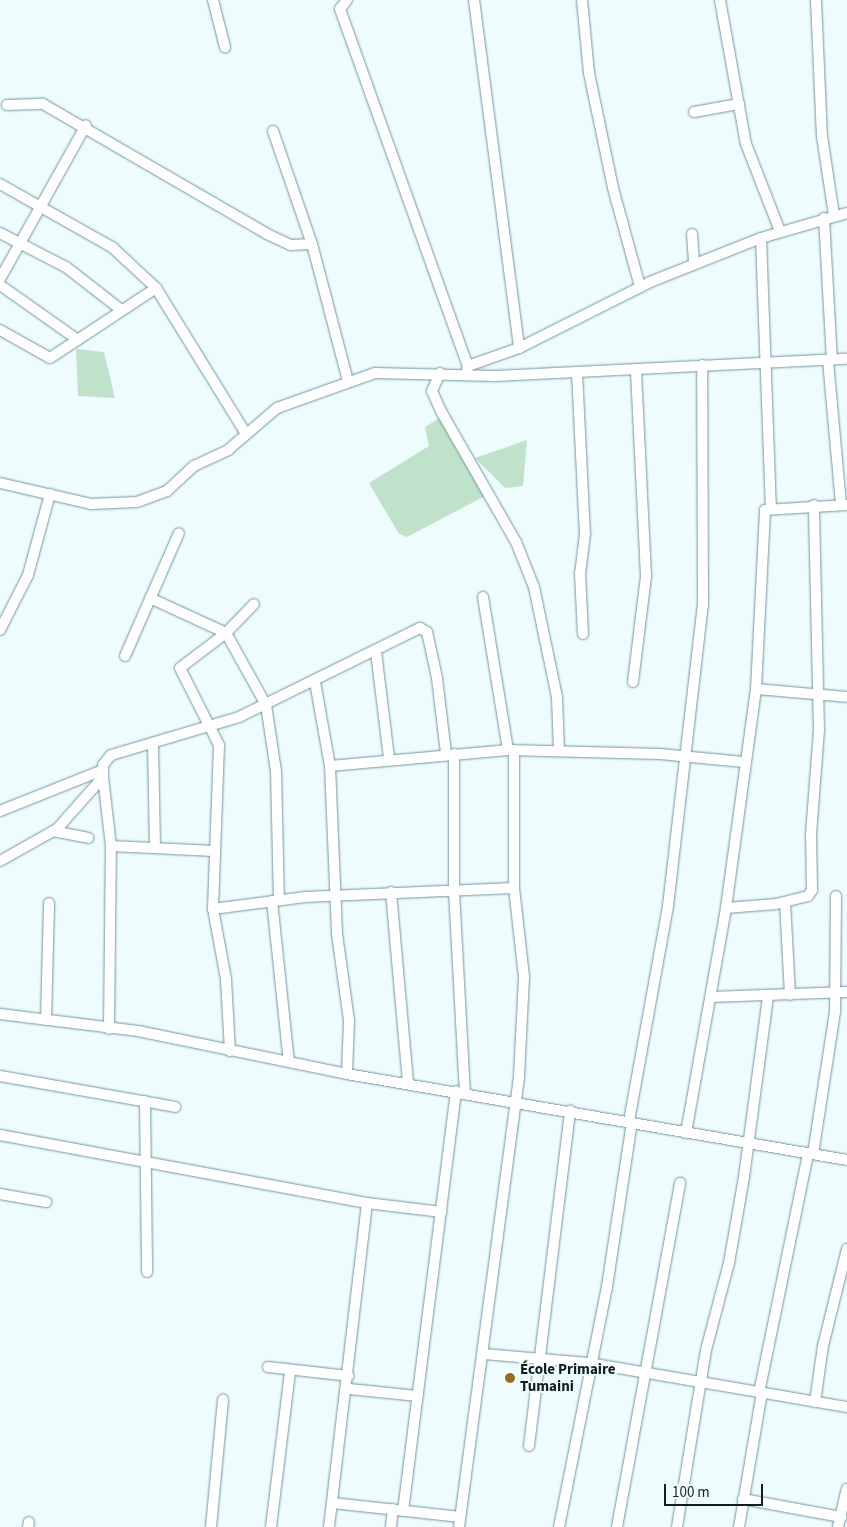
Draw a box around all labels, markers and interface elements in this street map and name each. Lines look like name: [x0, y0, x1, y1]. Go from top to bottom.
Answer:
place label: École Primaire Tumaini: [520, 1360, 616, 1395]
marker: École Primaire Tumaini: [504, 1372, 516, 1384]
scale bar: [667, 1474, 766, 1506]
text: 100 m: [672, 1482, 710, 1503]

